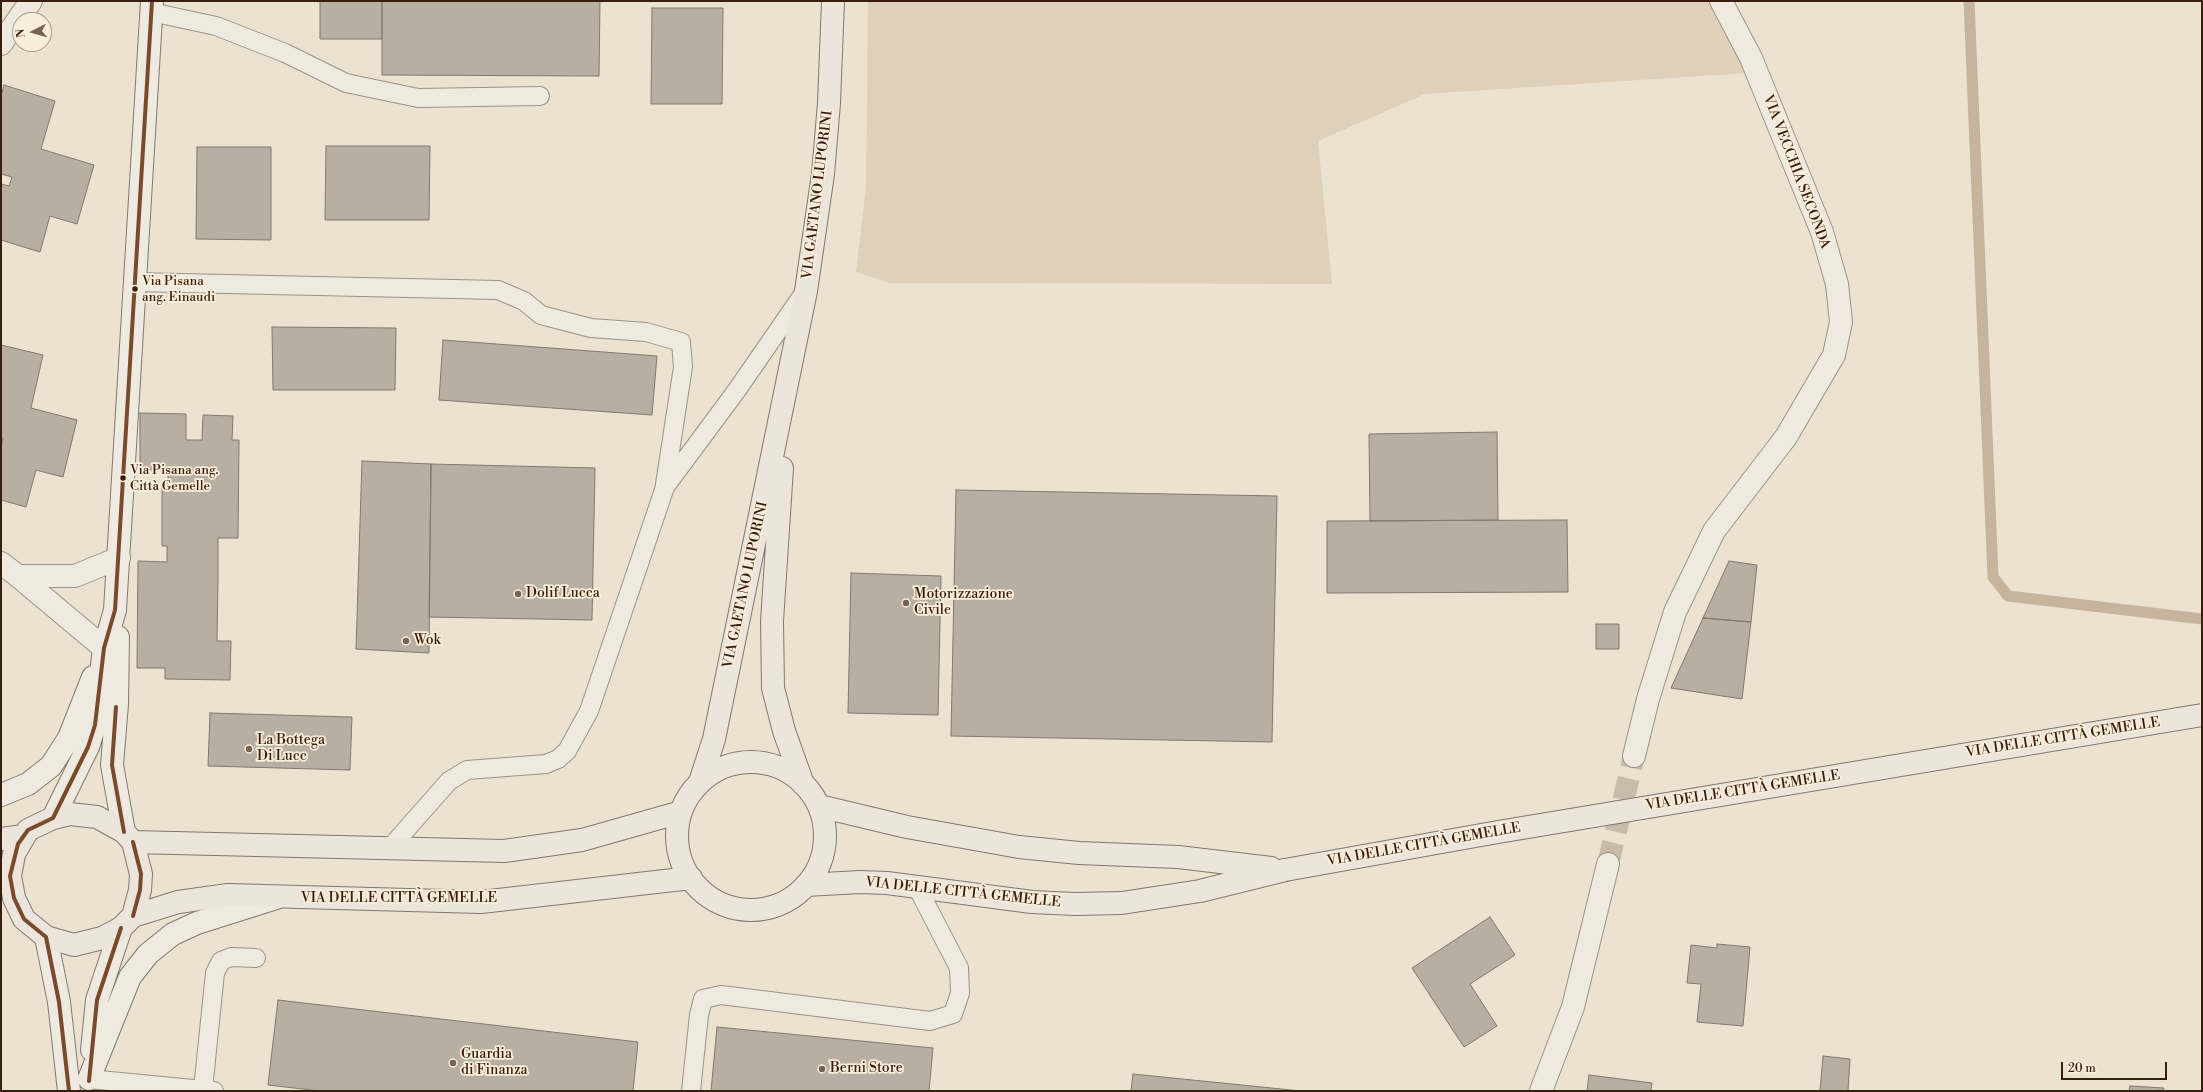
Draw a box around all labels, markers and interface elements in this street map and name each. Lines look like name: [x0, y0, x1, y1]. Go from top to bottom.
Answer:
north arrow: [12, 12, 52, 52]
text: N: [14, 28, 28, 38]
street label: VIA VECCHIA SECONDA: [1759, 93, 1833, 251]
street label: VIA GAETANO LUPORINI: [799, 110, 837, 280]
place label: Via Pisana ang. Einaudi: [142, 274, 215, 305]
marker: Via Pisana ang. Einaudi: [130, 284, 140, 294]
place label: Via Pisana ang. Città Gemelle: [130, 463, 218, 494]
marker: Via Pisana ang. Città Gemelle: [118, 473, 128, 483]
street label: VIA GAETANO LUPORINI: [720, 500, 772, 670]
place label: Dolif Lucca: [526, 586, 600, 602]
place label: Motorizzazione Civile: [914, 587, 1013, 620]
marker: Dolif Lucca: [513, 589, 523, 599]
marker: Motorizzazione Civile: [901, 598, 911, 608]
place label: Wok: [414, 633, 441, 649]
marker: Wok: [401, 636, 411, 646]
street label: VIA DELLE CITTÀ GEMELLE: [1965, 714, 2161, 762]
place label: La Bottega Di Lucc: [257, 733, 325, 766]
marker: La Bottega Di Lucc: [244, 744, 254, 754]
street label: VIA DELLE CITTÀ GEMELLE: [1645, 767, 1841, 815]
street label: VIA DELLE CITTÀ GEMELLE: [1326, 820, 1522, 870]
street label: VIA DELLE CITTÀ GEMELLE: [864, 874, 1062, 912]
street label: VIA DELLE CITTÀ GEMELLE: [301, 891, 497, 907]
place label: Guardia di Finanza: [461, 1047, 528, 1080]
scale bar: [2063, 1054, 2169, 1080]
marker: Guardia di Finanza: [448, 1058, 458, 1068]
place label: Berni Store: [830, 1061, 903, 1077]
text: 20 m: [2068, 1061, 2096, 1076]
marker: Berni Store: [817, 1064, 827, 1074]

